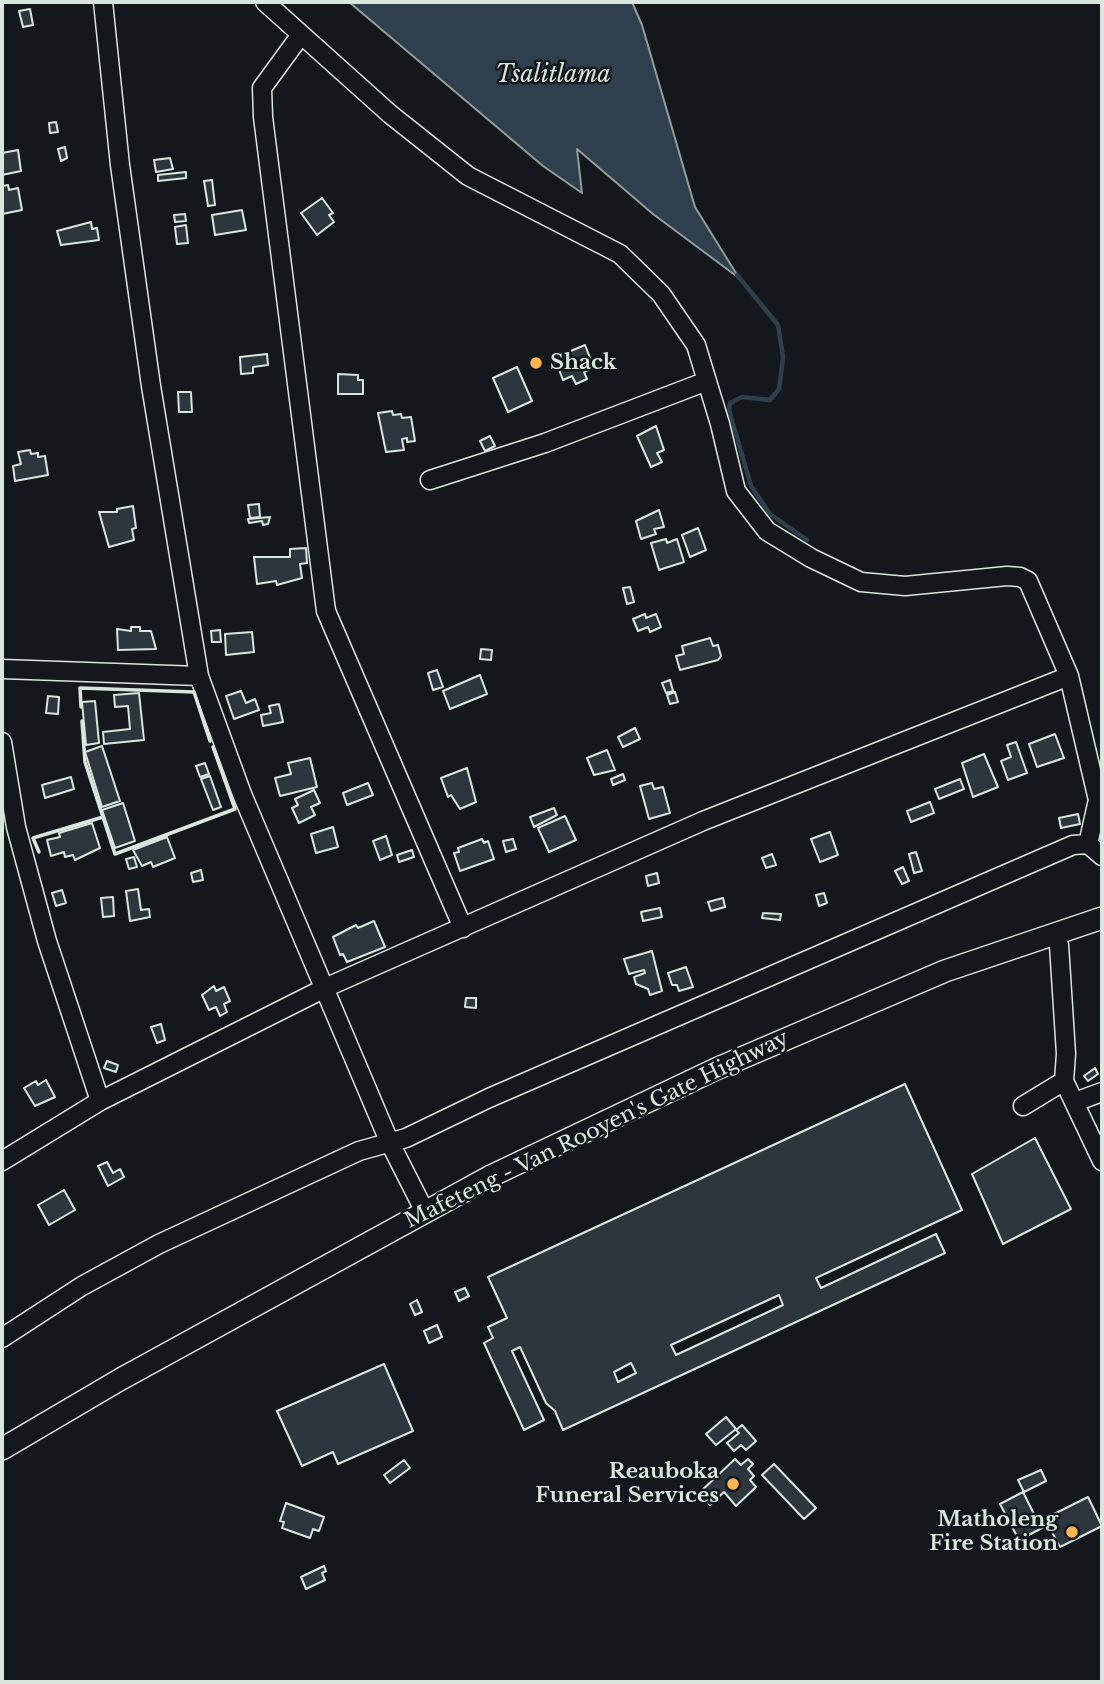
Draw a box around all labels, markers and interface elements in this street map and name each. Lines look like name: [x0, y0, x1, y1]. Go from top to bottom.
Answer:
water label: Tsalitlama: [496, 62, 610, 90]
place label: Shack: [550, 350, 617, 376]
marker: Shack: [528, 355, 544, 371]
street label: Mafeteng - Van Rooyen's Gate Highway: [401, 1026, 793, 1234]
place label: Reauboka Funeral Services: [535, 1459, 719, 1509]
marker: Reauboka Funeral Services: [725, 1476, 741, 1492]
place label: Matholeng Fire Station: [929, 1507, 1058, 1557]
marker: Matholeng Fire Station: [1064, 1524, 1080, 1540]

